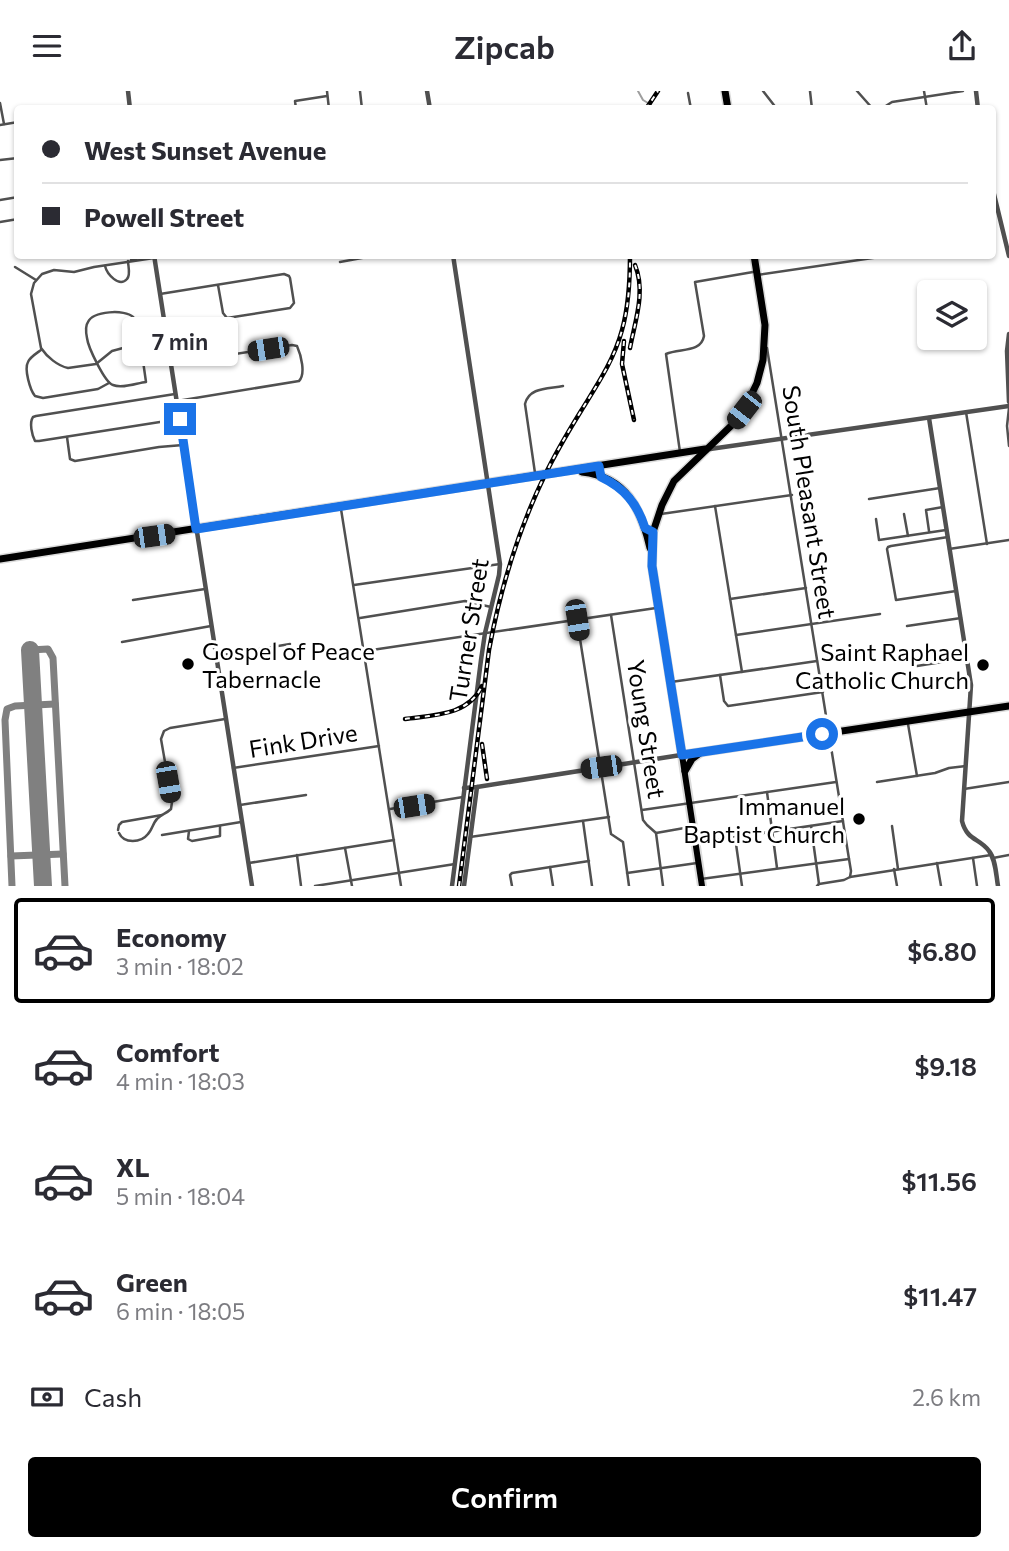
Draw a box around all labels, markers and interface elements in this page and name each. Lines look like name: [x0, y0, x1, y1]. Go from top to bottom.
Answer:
text: Zipcab: [454, 26, 555, 66]
icon: menu: [28, 27, 66, 65]
icon: share: [943, 27, 981, 65]
text: West Sunset Avenue: [84, 134, 326, 165]
text: Powell Street: [84, 201, 244, 232]
map controls: [917, 280, 987, 350]
button: layers: [917, 280, 987, 350]
callout: 7 min: [122, 317, 238, 367]
text: 7 min: [152, 327, 208, 355]
car: [246, 335, 291, 363]
street label: South Pleasant Street: [777, 383, 843, 621]
car: [723, 387, 766, 433]
route end: [164, 403, 196, 435]
car: [132, 523, 177, 549]
street label: Turner Street: [442, 556, 494, 704]
car: [564, 598, 591, 642]
place label: Gospel of Peace Tabernacle: [202, 636, 375, 693]
place label: Saint Raphael Catholic Church: [795, 637, 969, 694]
marker: Gospel of Peace Tabernacle: [180, 656, 196, 672]
street label: Young Street: [622, 657, 672, 801]
marker: Saint Raphael Catholic Church: [975, 657, 991, 673]
street label: Fink Drive: [247, 717, 359, 763]
route start: [806, 718, 838, 750]
car: [579, 754, 624, 780]
car: [155, 759, 182, 805]
place label: Immanuel Baptist Church: [683, 791, 845, 848]
car: [392, 792, 437, 820]
marker: Immanuel Baptist Church: [851, 811, 867, 827]
icon: car: [32, 919, 95, 982]
text: Economy: [116, 921, 227, 952]
text: $6.80: [907, 935, 977, 966]
text: 3 min · 18:02: [116, 952, 244, 980]
icon: car: [32, 1034, 95, 1097]
text: Comfort: [116, 1036, 219, 1067]
text: $9.18: [914, 1050, 977, 1081]
text: 4 min · 18:03: [116, 1067, 245, 1095]
icon: car: [32, 1149, 95, 1212]
text: XL: [116, 1151, 150, 1182]
text: $11.56: [901, 1165, 977, 1196]
text: 5 min · 18:04: [116, 1182, 245, 1210]
icon: car: [32, 1264, 95, 1327]
text: Green: [116, 1266, 188, 1297]
text: $11.47: [903, 1280, 977, 1311]
text: 6 min · 18:05: [116, 1297, 245, 1325]
icon: cash: [28, 1378, 66, 1416]
text: Cash: [84, 1381, 142, 1412]
text: 2.6 km: [912, 1383, 981, 1411]
button: Confirm: [28, 1457, 981, 1537]

